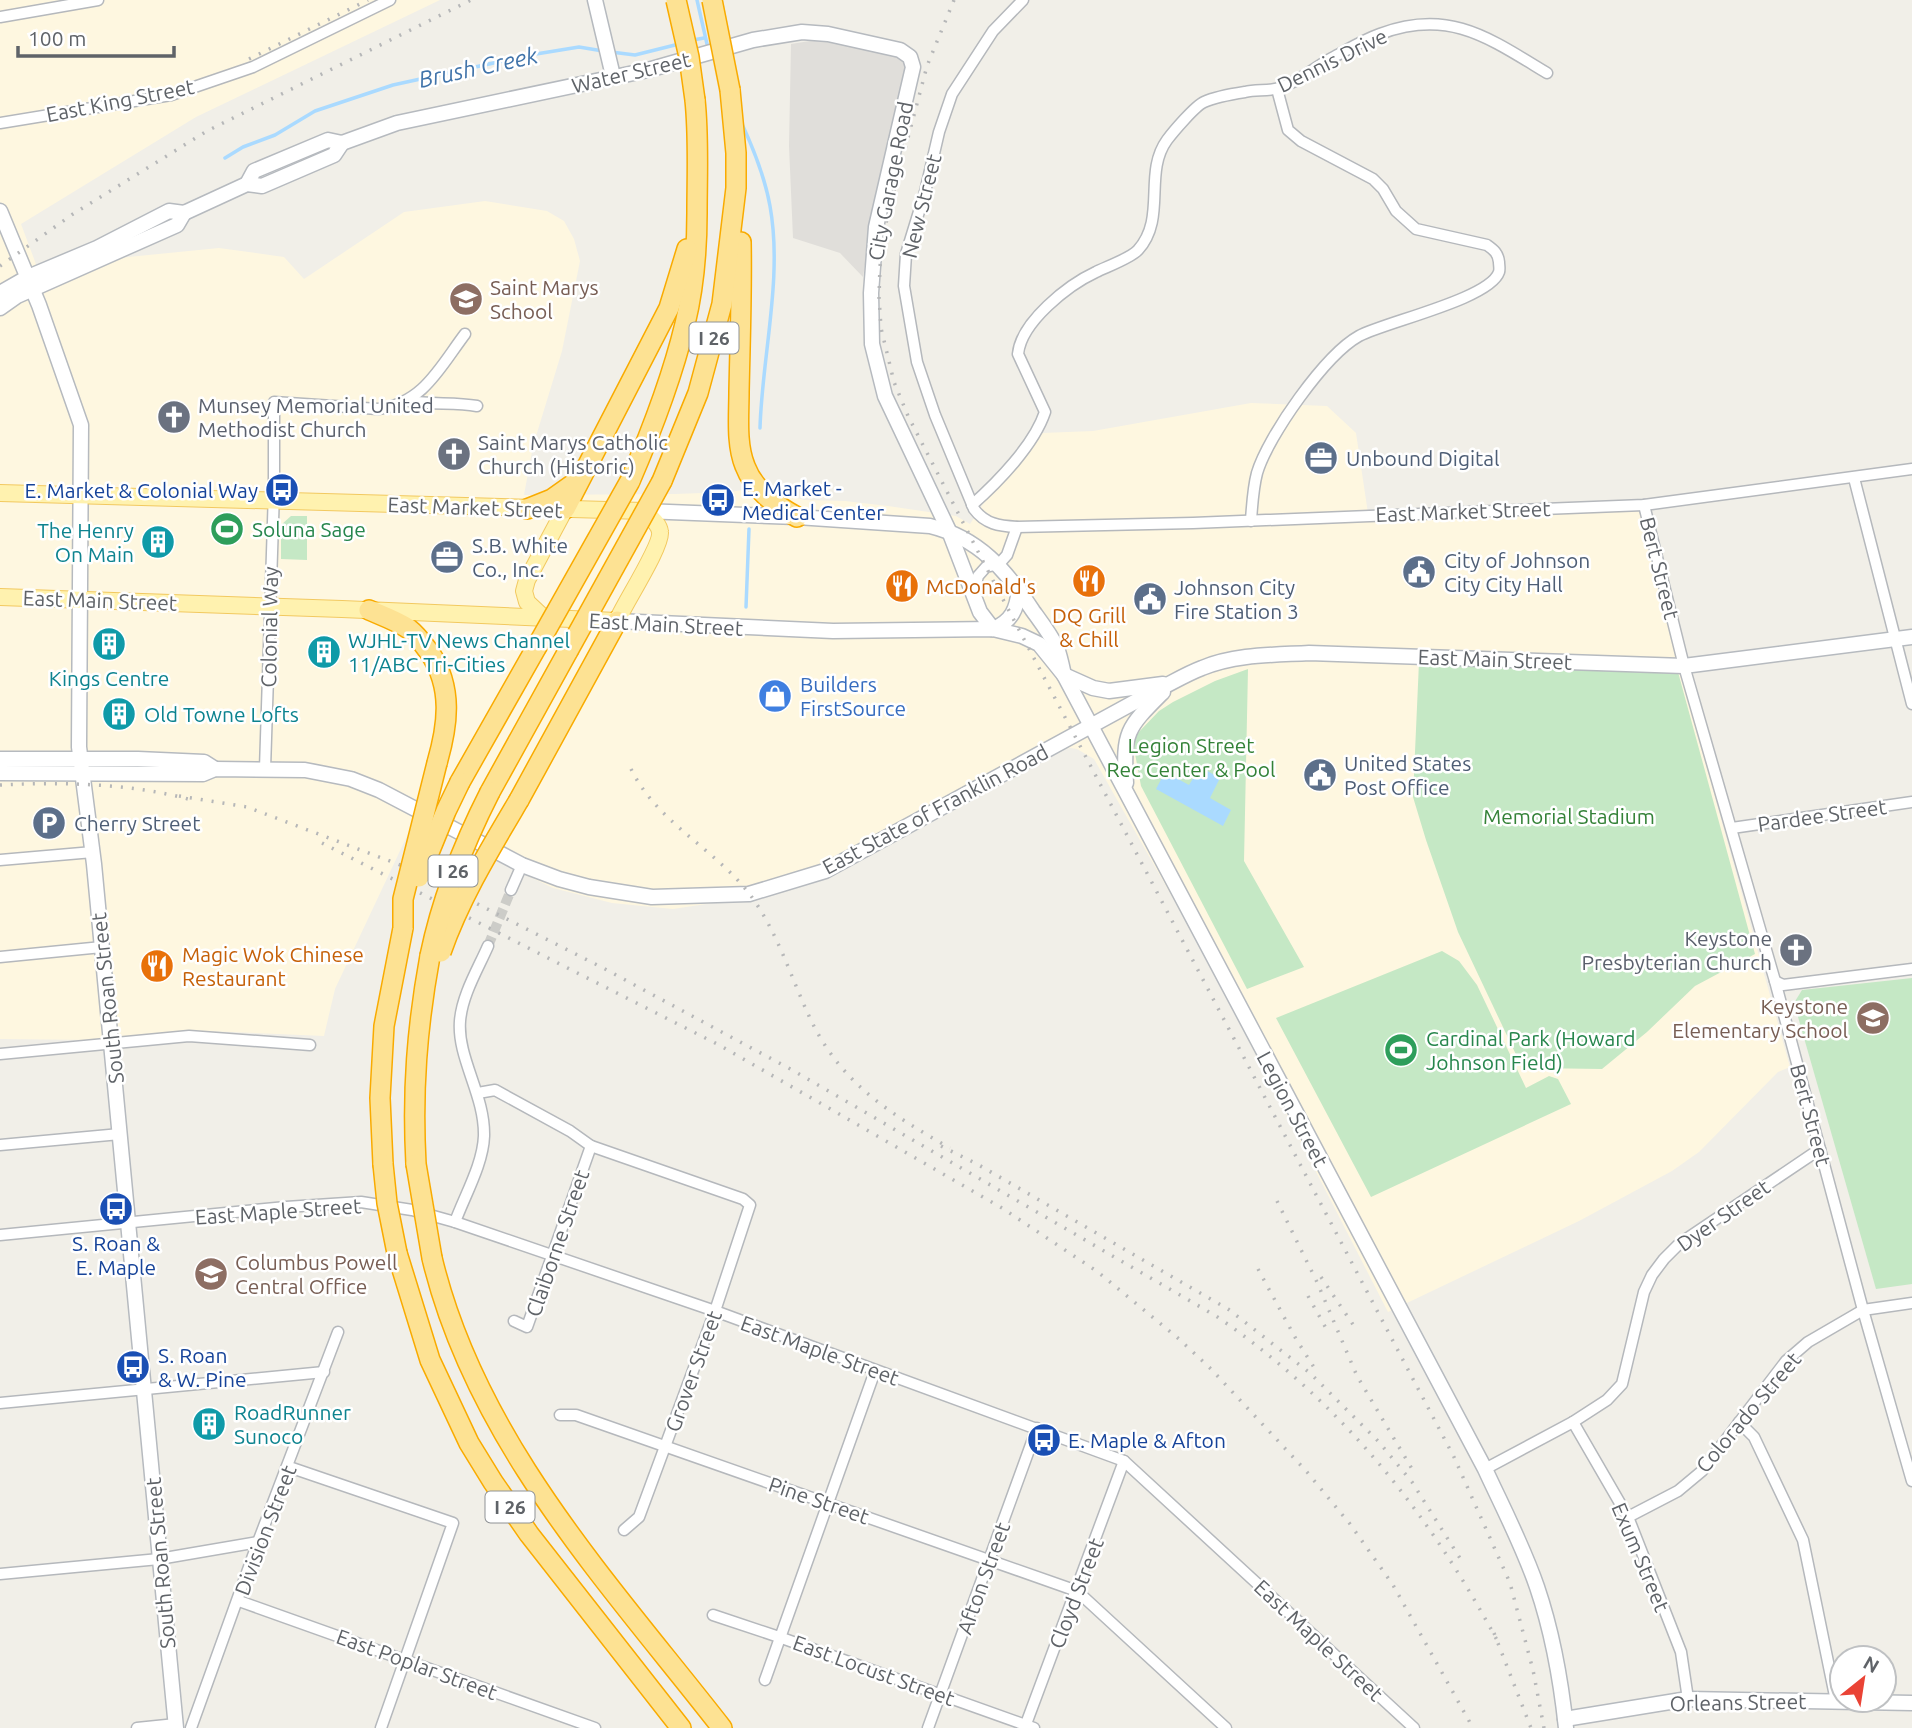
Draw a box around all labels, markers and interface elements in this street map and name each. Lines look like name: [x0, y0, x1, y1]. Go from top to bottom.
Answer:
scale bar: [18, 14, 173, 58]
street label: Dennis Drive: [1273, 23, 1391, 97]
text: 100 m: [28, 26, 86, 50]
water label: Brush Creek: [416, 42, 540, 92]
street label: Water Street: [569, 47, 693, 97]
street label: East King Street: [44, 74, 196, 126]
street label: City Garage Road: [863, 99, 917, 263]
street label: New Street: [896, 152, 946, 260]
place label: Saint Marys School: [490, 275, 599, 323]
school or university icon: Saint Marys School: [447, 280, 485, 318]
road number: I 26: [690, 322, 738, 354]
place label: Munsey Memorial United Methodist Church: [198, 393, 434, 441]
church icon: Munsey Memorial United Methodist Church: [155, 398, 193, 436]
place label: Saint Marys Catholic Church (Historic): [478, 430, 668, 478]
church icon: Saint Marys Catholic Church (Historic): [435, 435, 473, 473]
office icon: Unbound Digital: [1302, 439, 1340, 477]
place label: Unbound Digital: [1346, 446, 1500, 470]
bus stop icon: E. Market & Colonial Way: [263, 471, 301, 509]
place label: E. Market - Medical Center: [742, 476, 884, 524]
place label: E. Market & Colonial Way: [25, 478, 258, 502]
bus stop icon: E. Market - Medical Center: [699, 481, 737, 519]
street label: East Market Street: [387, 492, 563, 522]
street label: East Market Street: [1375, 496, 1551, 526]
sports icon: Soluna Sage: [208, 510, 246, 548]
street label: Bert Street: [1636, 514, 1684, 622]
place label: Soluna Sage: [252, 517, 366, 541]
place label: The Henry On Main: [37, 518, 134, 566]
building icon: The Henry On Main: [139, 523, 177, 561]
place label: S.B. White Co., Inc.: [472, 533, 568, 581]
office icon: S.B. White Co., Inc.: [428, 538, 466, 576]
place label: City of Johnson City City Hall: [1444, 548, 1590, 596]
public building icon: City of Johnson City City Hall: [1400, 553, 1438, 591]
restaurant icon: DQ Grill & Chill: [1070, 562, 1108, 600]
street label: Colonial Way: [256, 566, 282, 688]
restaurant icon: McDonald's: [883, 567, 921, 605]
place label: McDonald's: [926, 574, 1036, 598]
place label: Johnson City Fire Station 3: [1174, 575, 1299, 623]
public building icon: Johnson City Fire Station 3: [1131, 580, 1169, 618]
street label: East Main Street: [22, 585, 178, 615]
place label: DQ Grill & Chill: [1052, 603, 1126, 651]
street label: East Main Street: [588, 608, 744, 640]
building icon: Kings Centre: [90, 625, 128, 663]
place label: WJHL-TV News Channel 11/ABC Tri-Cities: [348, 628, 570, 676]
building icon: WJHL-TV News Channel 11/ABC Tri-Cities: [305, 633, 343, 671]
street label: East Main Street: [1417, 644, 1573, 674]
place label: Kings Centre: [49, 666, 169, 690]
place label: Builders FirstSource: [800, 672, 906, 720]
shop icon: Builders FirstSource: [756, 677, 794, 715]
building icon: Old Towne Lofts: [100, 695, 138, 733]
place label: Old Towne Lofts: [144, 702, 299, 726]
park label: Legion Street Rec Center & Pool: [1106, 733, 1276, 781]
street label: East State of Franklin Road: [818, 739, 1052, 879]
place label: United States Post Office: [1344, 751, 1471, 799]
public building icon: United States Post Office: [1301, 756, 1339, 794]
street label: Pardee Street: [1756, 794, 1888, 836]
parking icon: Cherry Street: [30, 804, 68, 842]
park label: Memorial Stadium: [1483, 804, 1655, 828]
place label: Cherry Street: [74, 811, 200, 835]
road number: I 26: [428, 856, 477, 886]
street label: South Roan Street: [86, 911, 128, 1085]
place label: Keystone Presbyterian Church: [1581, 926, 1772, 974]
church icon: Keystone Presbyterian Church: [1777, 931, 1815, 969]
place label: Magic Wok Chinese Restaurant: [182, 942, 364, 990]
restaurant icon: Magic Wok Chinese Restaurant: [138, 947, 176, 985]
place label: Keystone Elementary School: [1672, 994, 1848, 1042]
school or university icon: Keystone Elementary School: [1854, 999, 1892, 1037]
place label: Cardinal Park (Howard Johnson Field): [1426, 1026, 1635, 1074]
sports icon: Cardinal Park (Howard Johnson Field): [1382, 1031, 1420, 1069]
street label: Legion Street: [1253, 1047, 1333, 1171]
street label: Bert Street: [1786, 1061, 1836, 1169]
street label: Claiborne Street: [521, 1166, 593, 1320]
street label: Dyer Street: [1672, 1174, 1774, 1256]
bus stop icon: S. Roan & E. Maple: [97, 1190, 135, 1228]
street label: East Maple Street: [194, 1193, 362, 1229]
place label: S. Roan & E. Maple: [72, 1231, 160, 1279]
place label: Columbus Powell Central Office: [235, 1250, 397, 1298]
school or university icon: Columbus Powell Central Office: [192, 1255, 230, 1293]
street label: Grover Street: [660, 1307, 726, 1435]
street label: East Maple Street: [738, 1310, 902, 1390]
place label: S. Roan & W. Pine: [158, 1343, 247, 1391]
street label: Colorado Street: [1691, 1347, 1805, 1477]
bus stop icon: S. Roan & W. Pine: [114, 1348, 152, 1386]
place label: RoadRunner Sunoco: [234, 1400, 351, 1448]
building icon: RoadRunner Sunoco: [190, 1405, 228, 1443]
bus stop icon: E. Maple & Afton: [1025, 1421, 1063, 1459]
place label: E. Maple & Afton: [1068, 1428, 1226, 1452]
street label: Division Street: [229, 1462, 301, 1598]
street label: Pine Street: [766, 1472, 872, 1528]
street label: South Roan Street: [141, 1476, 179, 1650]
road number: I 26: [486, 1492, 534, 1522]
street label: Exum Street: [1607, 1499, 1675, 1615]
street label: Afton Street: [952, 1519, 1014, 1637]
street label: Cloyd Street: [1044, 1534, 1108, 1652]
street label: East Maple Street: [1250, 1574, 1388, 1706]
street label: East Poplar Street: [333, 1624, 501, 1704]
street label: East Locust Street: [790, 1630, 958, 1710]
north arrow: [1828, 1644, 1898, 1714]
text: N: [1860, 1651, 1883, 1677]
street label: Orleans Street: [1669, 1689, 1807, 1715]

